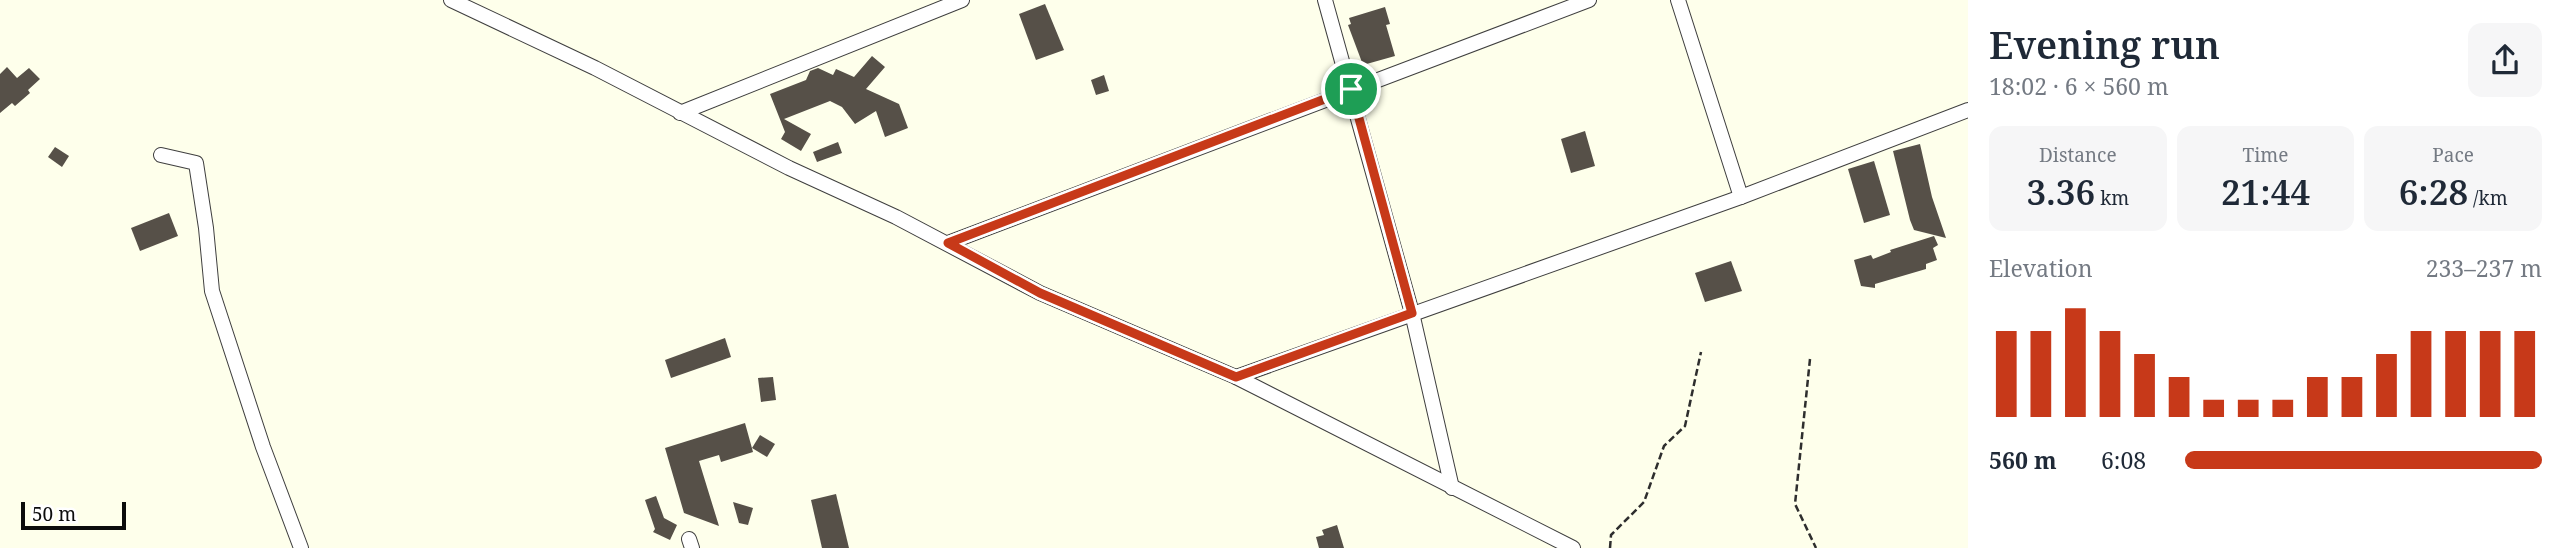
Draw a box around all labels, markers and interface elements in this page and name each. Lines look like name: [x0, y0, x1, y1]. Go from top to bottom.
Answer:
text: Evening run: [1989, 18, 2220, 70]
button: share: [2468, 23, 2542, 97]
pin: [1321, 59, 1381, 119]
icon: arrive: [1332, 70, 1370, 108]
text: 18:02 · 6 × 560 m: [1989, 70, 2169, 102]
text: Distance: [2039, 142, 2117, 168]
text: Time: [2243, 142, 2288, 168]
text: Pace: [2432, 142, 2474, 168]
text: 3.36: [2026, 168, 2095, 215]
text: 21:44: [2221, 168, 2310, 215]
text: 6:28: [2399, 168, 2468, 215]
text: km: [2095, 185, 2129, 211]
text: /km: [2468, 185, 2508, 211]
text: Elevation: [1989, 252, 2093, 284]
text: 233–237 m: [2426, 252, 2542, 284]
text: 560 m: [1989, 444, 2057, 476]
text: 6:08: [2101, 444, 2146, 476]
scale bar: [21, 499, 126, 531]
text: 50 m: [32, 501, 76, 527]

